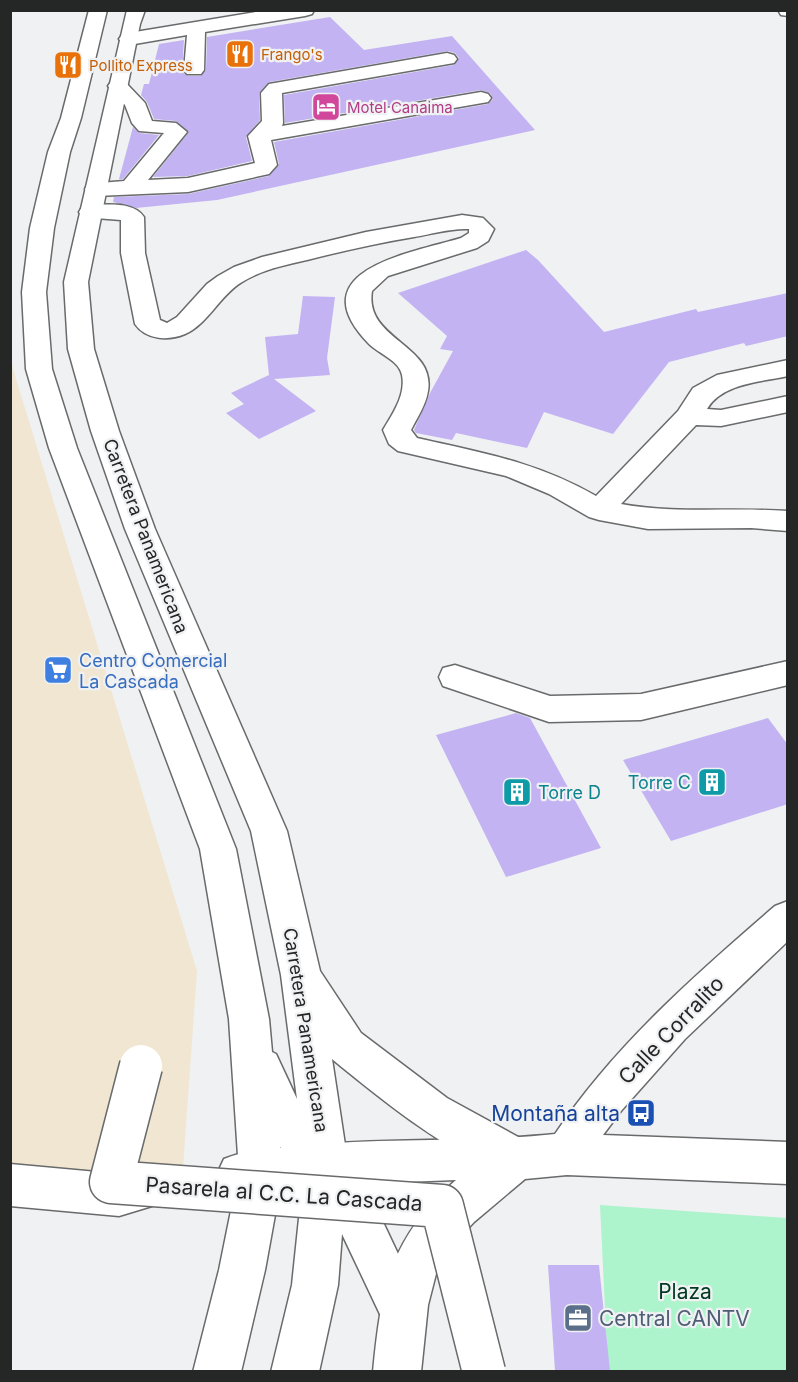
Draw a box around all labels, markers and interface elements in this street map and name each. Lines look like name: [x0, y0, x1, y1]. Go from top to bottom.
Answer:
restaurant icon: Frango's: [224, 38, 256, 70]
place label: Frango's: [261, 45, 323, 64]
restaurant icon: Pollito Express: [52, 49, 84, 81]
place label: Pollito Express: [89, 56, 193, 75]
hotel icon: Motel Canaima: [310, 91, 342, 123]
place label: Motel Canaima: [347, 98, 453, 117]
street label: Carretera Panamericana: [99, 436, 193, 636]
place label: Centro Comercial La Cascada: [79, 650, 227, 692]
supermarket icon: Centro Comercial La Cascada: [42, 654, 74, 686]
building icon: Torre C: [696, 766, 728, 798]
place label: Torre C: [628, 772, 691, 793]
building icon: Torre D: [501, 776, 533, 808]
place label: Torre D: [538, 782, 601, 803]
street label: Carretera Panamericana: [279, 926, 333, 1134]
street label: Calle Corralito: [613, 971, 729, 1089]
bus stop icon: Montaña alta: [625, 1097, 657, 1129]
place label: Montaña alta: [491, 1101, 620, 1126]
street label: Pasarela al C.C. La Cascada: [145, 1172, 423, 1216]
park label: Plaza: [658, 1279, 712, 1304]
office icon: Central CANTV: [562, 1302, 594, 1334]
place label: Central CANTV: [599, 1306, 750, 1331]

